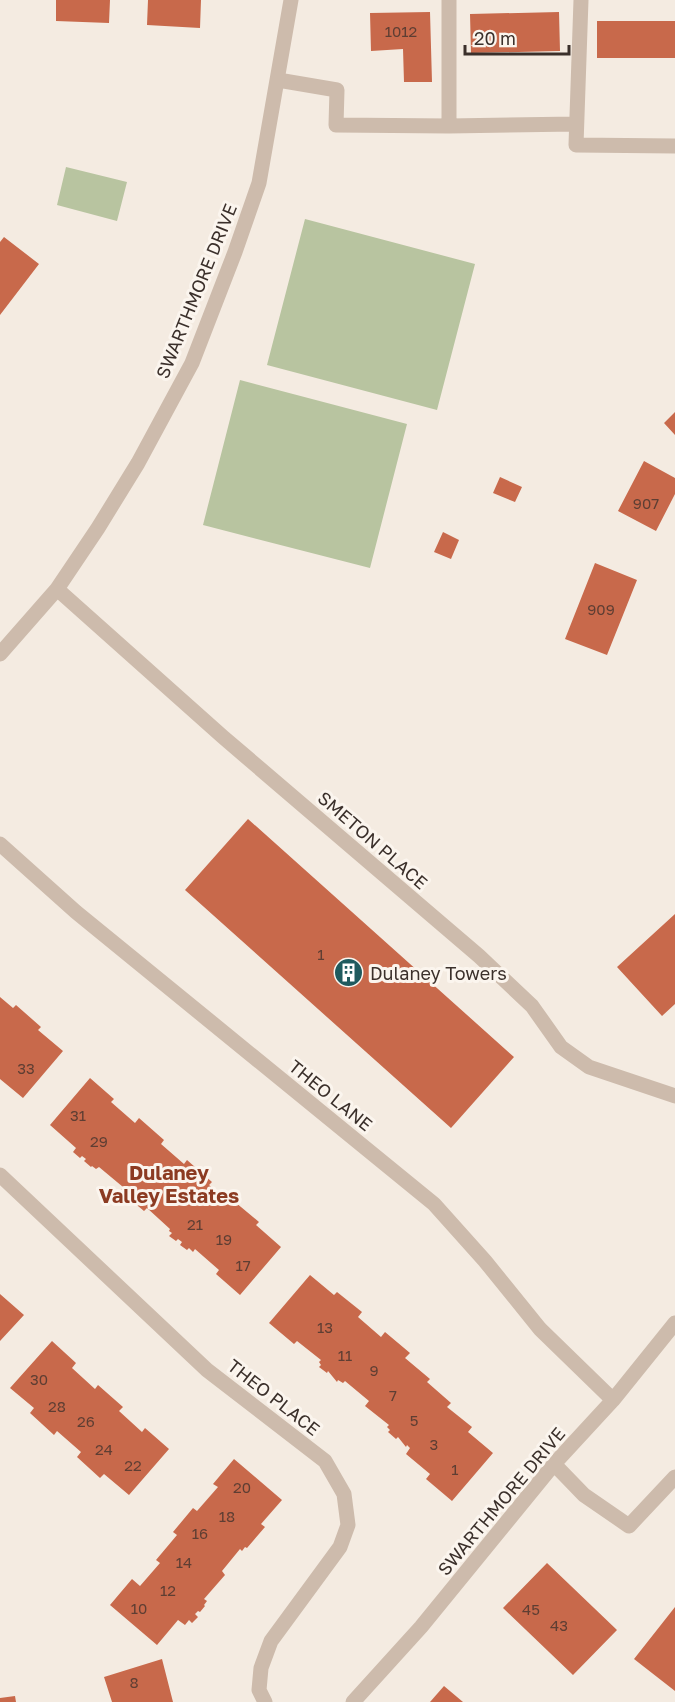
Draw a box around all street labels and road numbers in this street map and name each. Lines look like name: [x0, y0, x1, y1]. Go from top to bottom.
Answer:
street label: SWARTHMORE DRIVE: [151, 200, 241, 382]
street label: SMETON PLACE: [314, 786, 432, 894]
street label: THEO LANE: [285, 1055, 377, 1135]
street label: THEO PLACE: [223, 1354, 325, 1440]
street label: SWARTHMORE DRIVE: [433, 1422, 569, 1580]

